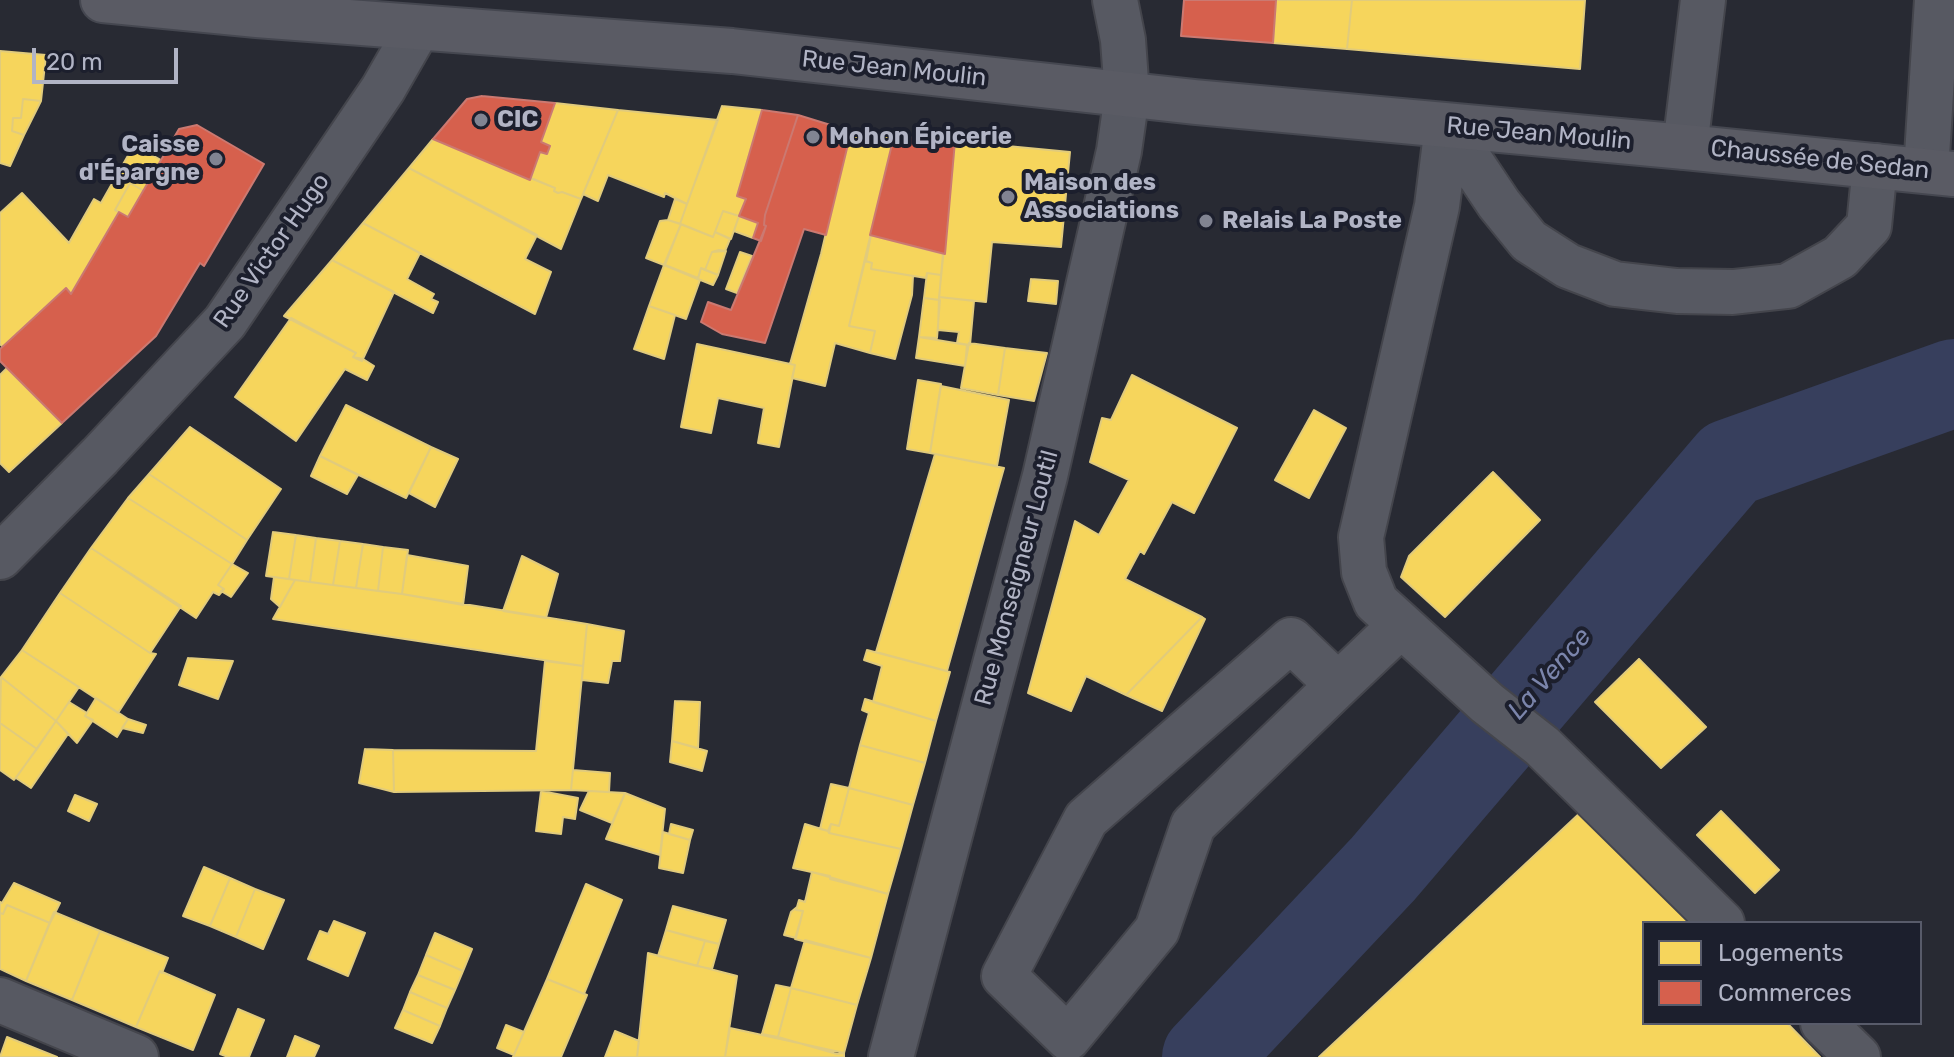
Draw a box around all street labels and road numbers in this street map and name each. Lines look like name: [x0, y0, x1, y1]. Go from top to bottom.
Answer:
street label: Rue Jean Moulin: [800, 45, 988, 93]
street label: Rue Jean Moulin: [1445, 112, 1633, 156]
street label: Chaussée de Sedan: [1709, 134, 1931, 186]
street label: Rue Victor Hugo: [208, 168, 336, 334]
street label: Rue Monseigneur Loutil: [969, 447, 1065, 709]

